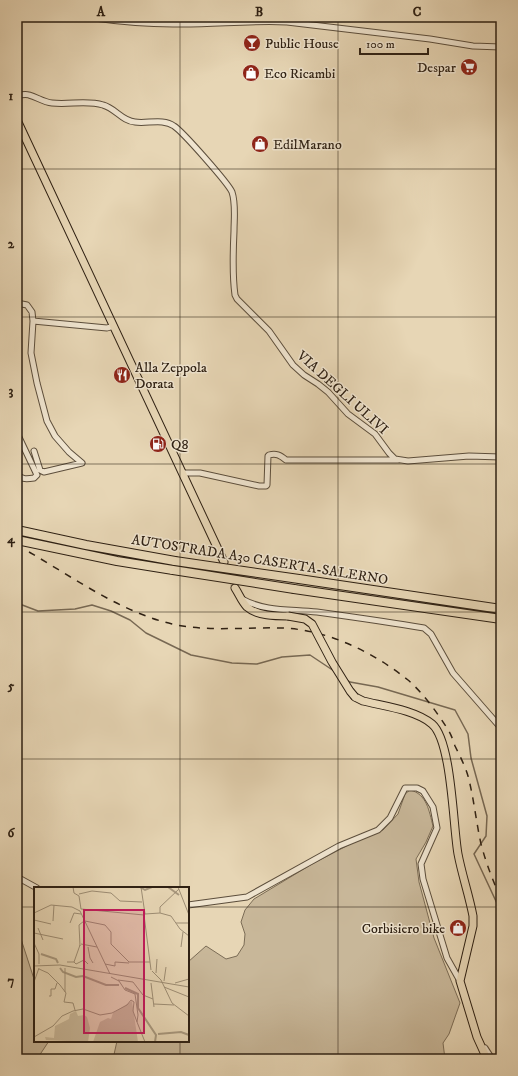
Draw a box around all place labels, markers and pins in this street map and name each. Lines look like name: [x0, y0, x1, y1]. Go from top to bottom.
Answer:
bar icon: Public House: [242, 33, 262, 53]
place label: Public House: [265, 35, 339, 53]
supermarket icon: Despar: [459, 57, 479, 77]
place label: Despar: [417, 59, 457, 77]
shop icon: Eco Ricambi: [241, 63, 261, 83]
place label: Eco Ricambi: [264, 65, 336, 83]
shop icon: EdilMarano: [250, 134, 270, 154]
place label: EdilMarano: [273, 136, 342, 154]
place label: Alla Zeppola Dorata: [135, 359, 207, 393]
restaurant icon: Alla Zeppola Dorata: [112, 365, 132, 385]
fuel station icon: Q8: [148, 434, 168, 454]
place label: Q8: [171, 436, 188, 454]
shop icon: Corbisiero bike: [448, 918, 468, 938]
place label: Corbisiero bike: [362, 920, 445, 938]

